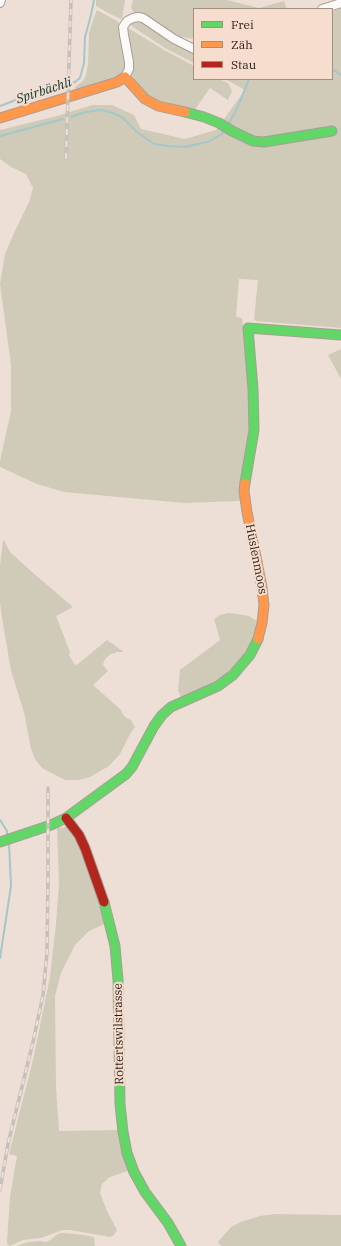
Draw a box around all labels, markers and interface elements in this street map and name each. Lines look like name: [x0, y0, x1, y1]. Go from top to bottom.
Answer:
legend: [193, 8, 333, 80]
text: Frei: [231, 17, 254, 32]
text: Zäh: [231, 37, 253, 52]
text: Stau: [231, 57, 256, 72]
water label: Spirbächli: [14, 75, 74, 107]
street label: Hüslenmoos: [242, 523, 270, 595]
street label: Rottertswilstrasse: [111, 983, 127, 1085]

